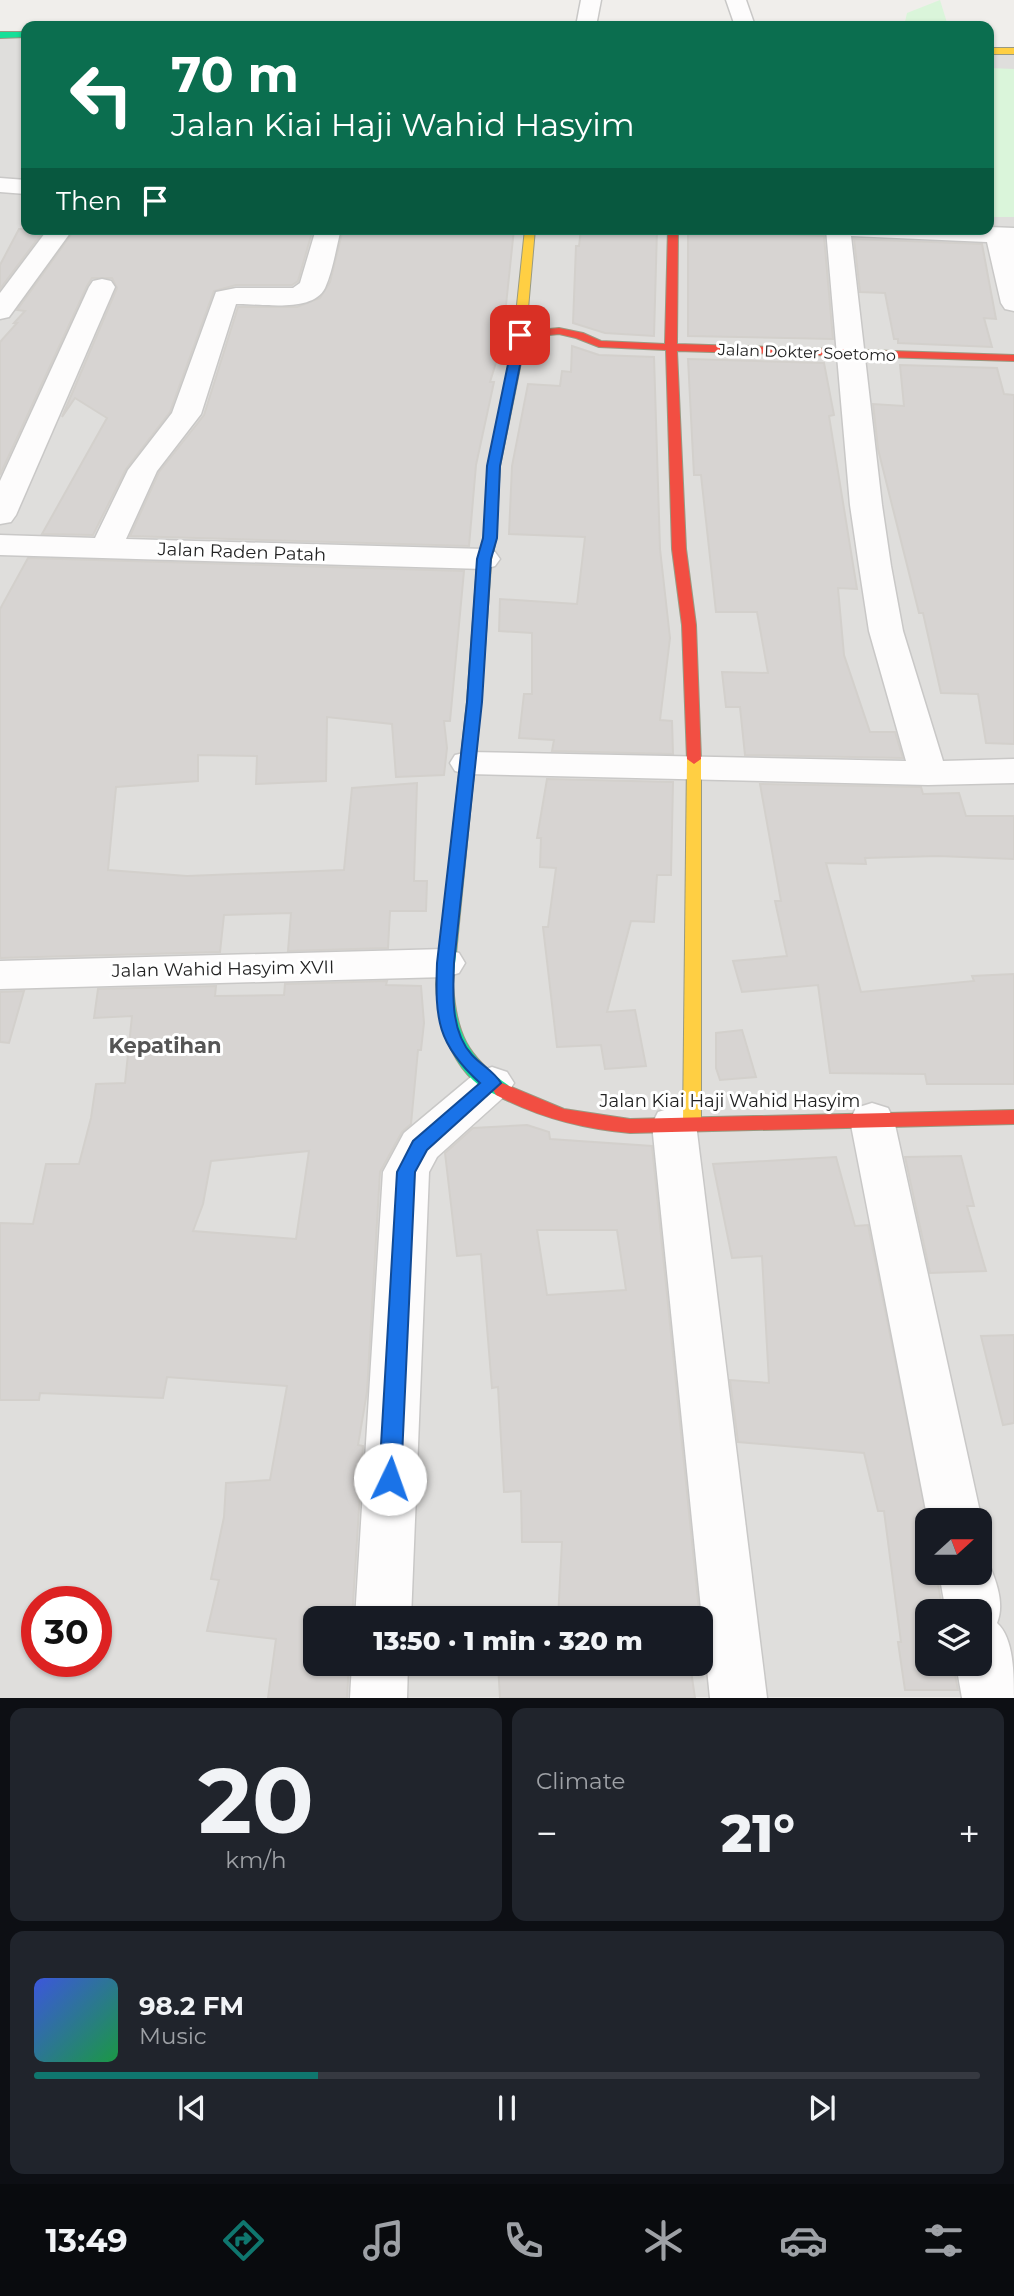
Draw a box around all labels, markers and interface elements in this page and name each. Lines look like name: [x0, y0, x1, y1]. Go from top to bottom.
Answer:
text: 70 m: [171, 45, 299, 104]
icon: left: [56, 49, 147, 140]
text: Jalan Kiai Haji Wahid Hasyim: [171, 105, 635, 144]
icon: arrive: [136, 182, 174, 220]
text: Then: [56, 185, 122, 217]
pin: [490, 305, 550, 365]
icon: arrive: [501, 316, 539, 354]
street label: Jalan Dokter Soetomo: [717, 340, 896, 365]
street label: Jalan Raden Patah: [156, 538, 327, 566]
street label: Jalan Wahid Hasyim XVII: [111, 956, 334, 982]
district label: Kepatihan: [108, 1033, 222, 1058]
street label: Jalan Kiai Haji Wahid Hasyim: [599, 1090, 860, 1112]
position arrow: [353, 1442, 427, 1516]
north arrow: [915, 1508, 992, 1586]
map controls: [915, 1508, 992, 1676]
speed limit sign: 30: [21, 1586, 112, 1677]
button: layers: [915, 1599, 992, 1676]
text: 13:50 · 1 min · 320 m: [373, 1625, 643, 1657]
text: 20: [198, 1745, 314, 1856]
text: Climate: [536, 1767, 625, 1795]
text: 21°: [721, 1802, 795, 1865]
text: −: [536, 1810, 558, 1857]
text: +: [958, 1810, 980, 1857]
text: km/h: [225, 1846, 287, 1874]
text: 98.2 FM: [139, 1990, 244, 2022]
text: Music: [139, 2022, 207, 2050]
icon: previous: [173, 2089, 211, 2127]
icon: pause: [488, 2089, 526, 2127]
icon: next: [803, 2089, 841, 2127]
icon: directions: [219, 2216, 268, 2265]
icon: music: [359, 2216, 408, 2265]
icon: phone: [499, 2216, 548, 2265]
icon: climate: [639, 2216, 688, 2265]
icon: car: [779, 2216, 828, 2265]
icon: filters: [919, 2216, 968, 2265]
text: 13:49: [46, 2221, 128, 2260]

